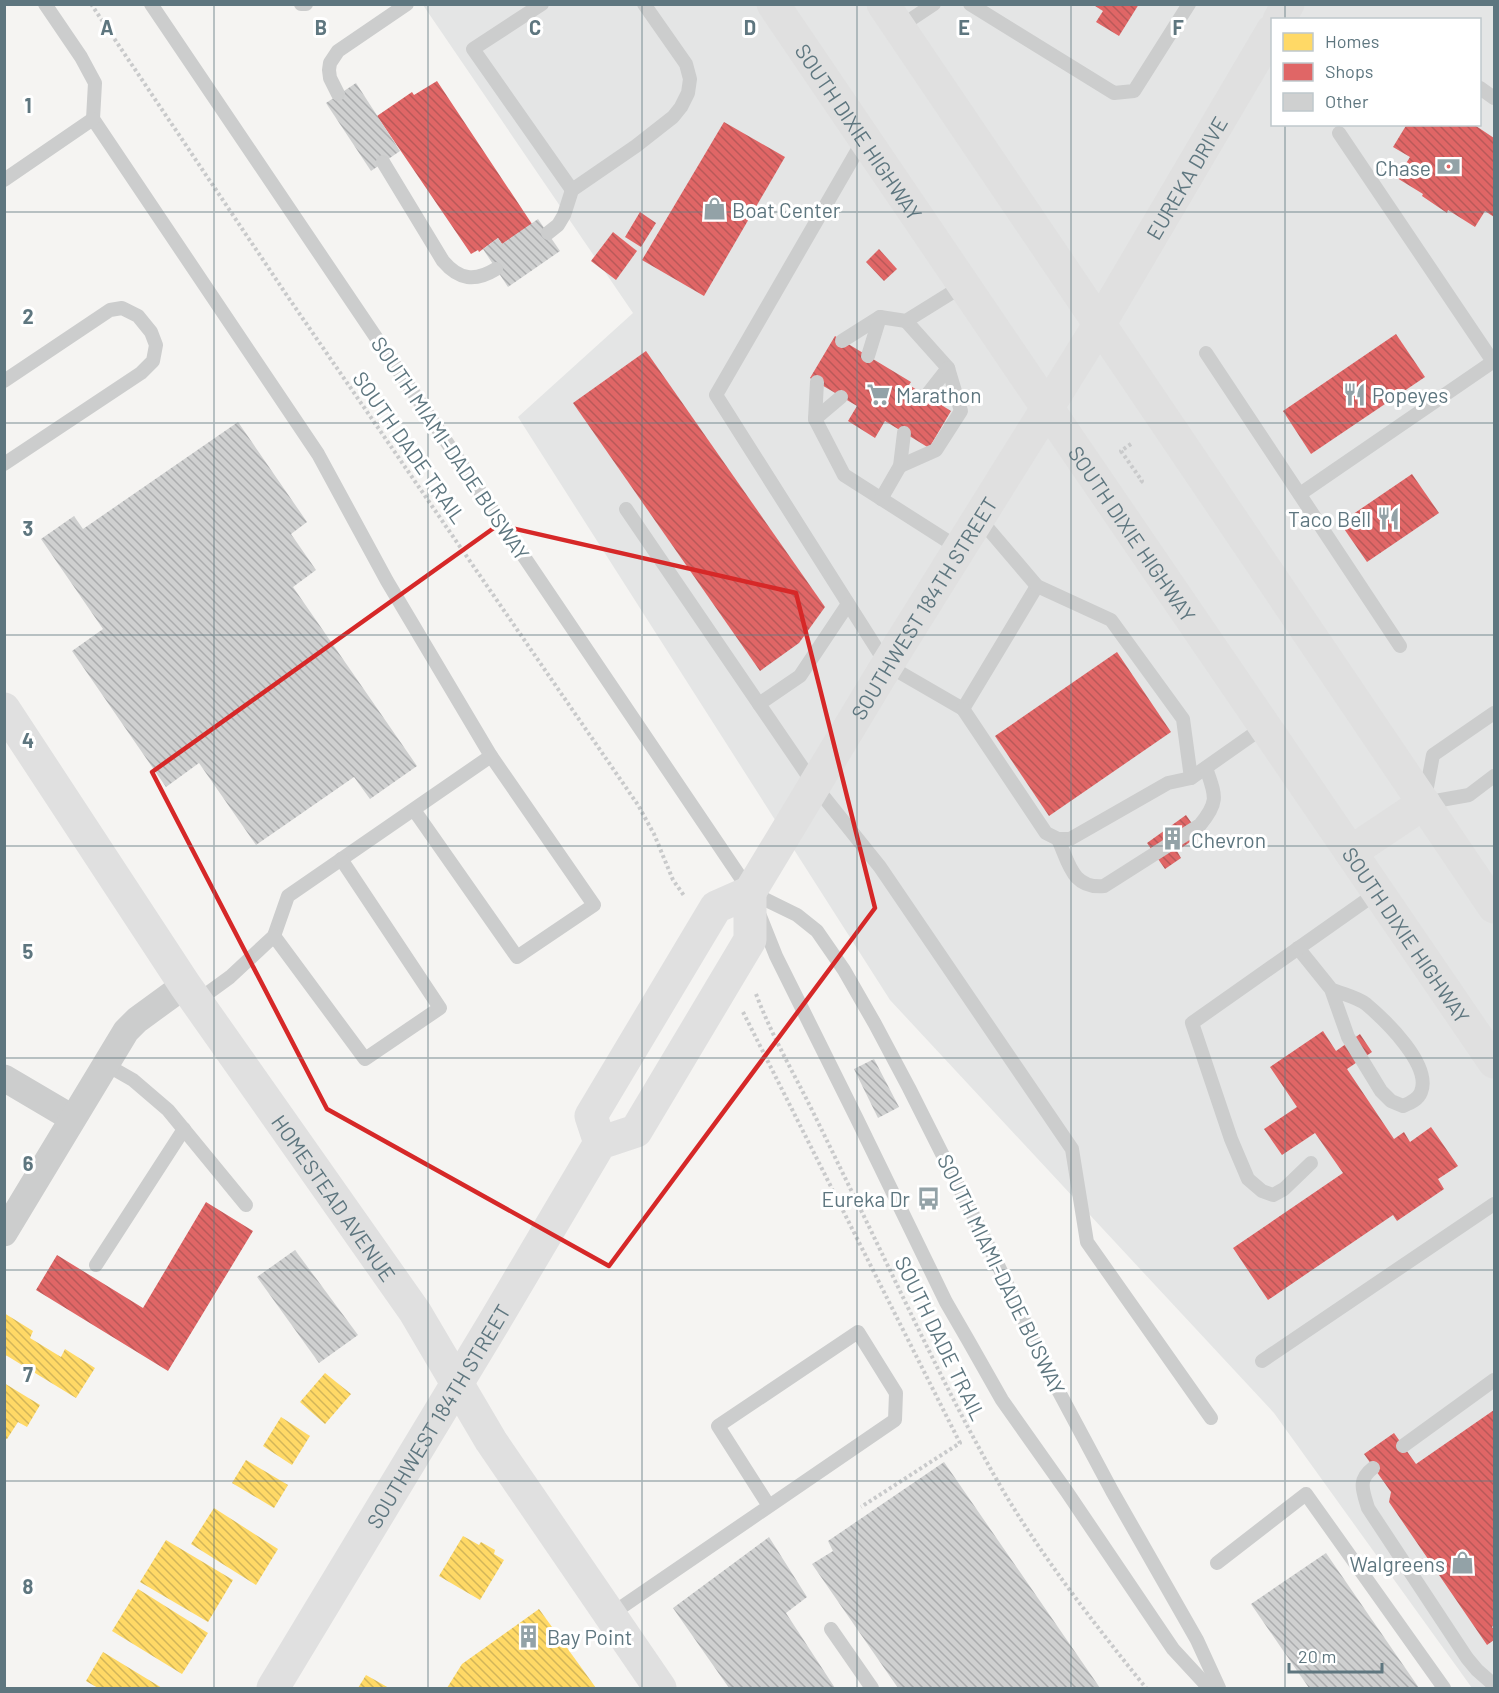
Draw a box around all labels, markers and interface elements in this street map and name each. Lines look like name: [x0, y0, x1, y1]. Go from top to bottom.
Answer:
text: A: [100, 15, 114, 39]
text: B: [315, 15, 327, 39]
text: C: [529, 15, 541, 39]
text: D: [744, 15, 756, 39]
text: E: [958, 15, 970, 39]
text: F: [1172, 15, 1184, 39]
legend: [1271, 18, 1481, 126]
text: Homes: [1325, 30, 1379, 52]
street label: SOUTH DIXIE HIGHWAY: [791, 39, 928, 224]
text: Shops: [1325, 60, 1374, 82]
text: Other: [1325, 90, 1369, 112]
text: 1: [24, 93, 32, 117]
street label: EUREKA DRIVE: [1140, 112, 1232, 243]
bank icon: Chase: [1436, 154, 1462, 180]
place label: Chase: [1375, 155, 1431, 180]
shop icon: Boat Center: [701, 196, 727, 222]
place label: Boat Center: [732, 197, 841, 222]
text: 2: [22, 304, 34, 328]
street label: SOUTH MIAMI-DADE BUSWAY: [367, 331, 535, 565]
street label: SOUTH DADE TRAIL: [348, 366, 472, 528]
supermarket icon: Marathon: [865, 381, 891, 407]
restaurant icon: Popeyes: [1341, 381, 1367, 407]
place label: Marathon: [896, 382, 982, 407]
place label: Popeyes: [1372, 382, 1448, 407]
street label: SOUTH DIXIE HIGHWAY: [1064, 441, 1202, 626]
street label: SOUTHWEST 184TH STREET: [845, 492, 1002, 724]
restaurant icon: Taco Bell: [1376, 505, 1402, 531]
place label: Taco Bell: [1288, 506, 1371, 531]
text: 3: [23, 516, 33, 540]
text: 4: [22, 728, 34, 752]
building icon: Chevron: [1160, 826, 1186, 852]
place label: Chevron: [1191, 827, 1266, 852]
street label: SOUTH DIXIE HIGHWAY: [1338, 842, 1476, 1027]
text: 5: [23, 939, 34, 963]
street label: HOMESTEAD AVENUE: [267, 1109, 402, 1286]
street label: SOUTH MIAMI-DADE BUSWAY: [933, 1150, 1071, 1398]
text: 6: [23, 1151, 34, 1175]
bus stop icon: Eureka Dr: [915, 1185, 941, 1211]
place label: Eureka Dr: [821, 1186, 910, 1211]
street label: SOUTH DADE TRAIL: [890, 1252, 992, 1424]
street label: SOUTHWEST 184TH STREET: [360, 1299, 515, 1532]
text: 7: [23, 1362, 33, 1386]
shop icon: Walgreens: [1450, 1550, 1476, 1576]
place label: Walgreens: [1349, 1551, 1445, 1576]
text: 8: [23, 1574, 34, 1598]
building icon: Bay Point: [516, 1623, 542, 1649]
place label: Bay Point: [547, 1624, 632, 1649]
scale bar: [1289, 1636, 1382, 1674]
text: 20 m: [1298, 1645, 1336, 1667]

